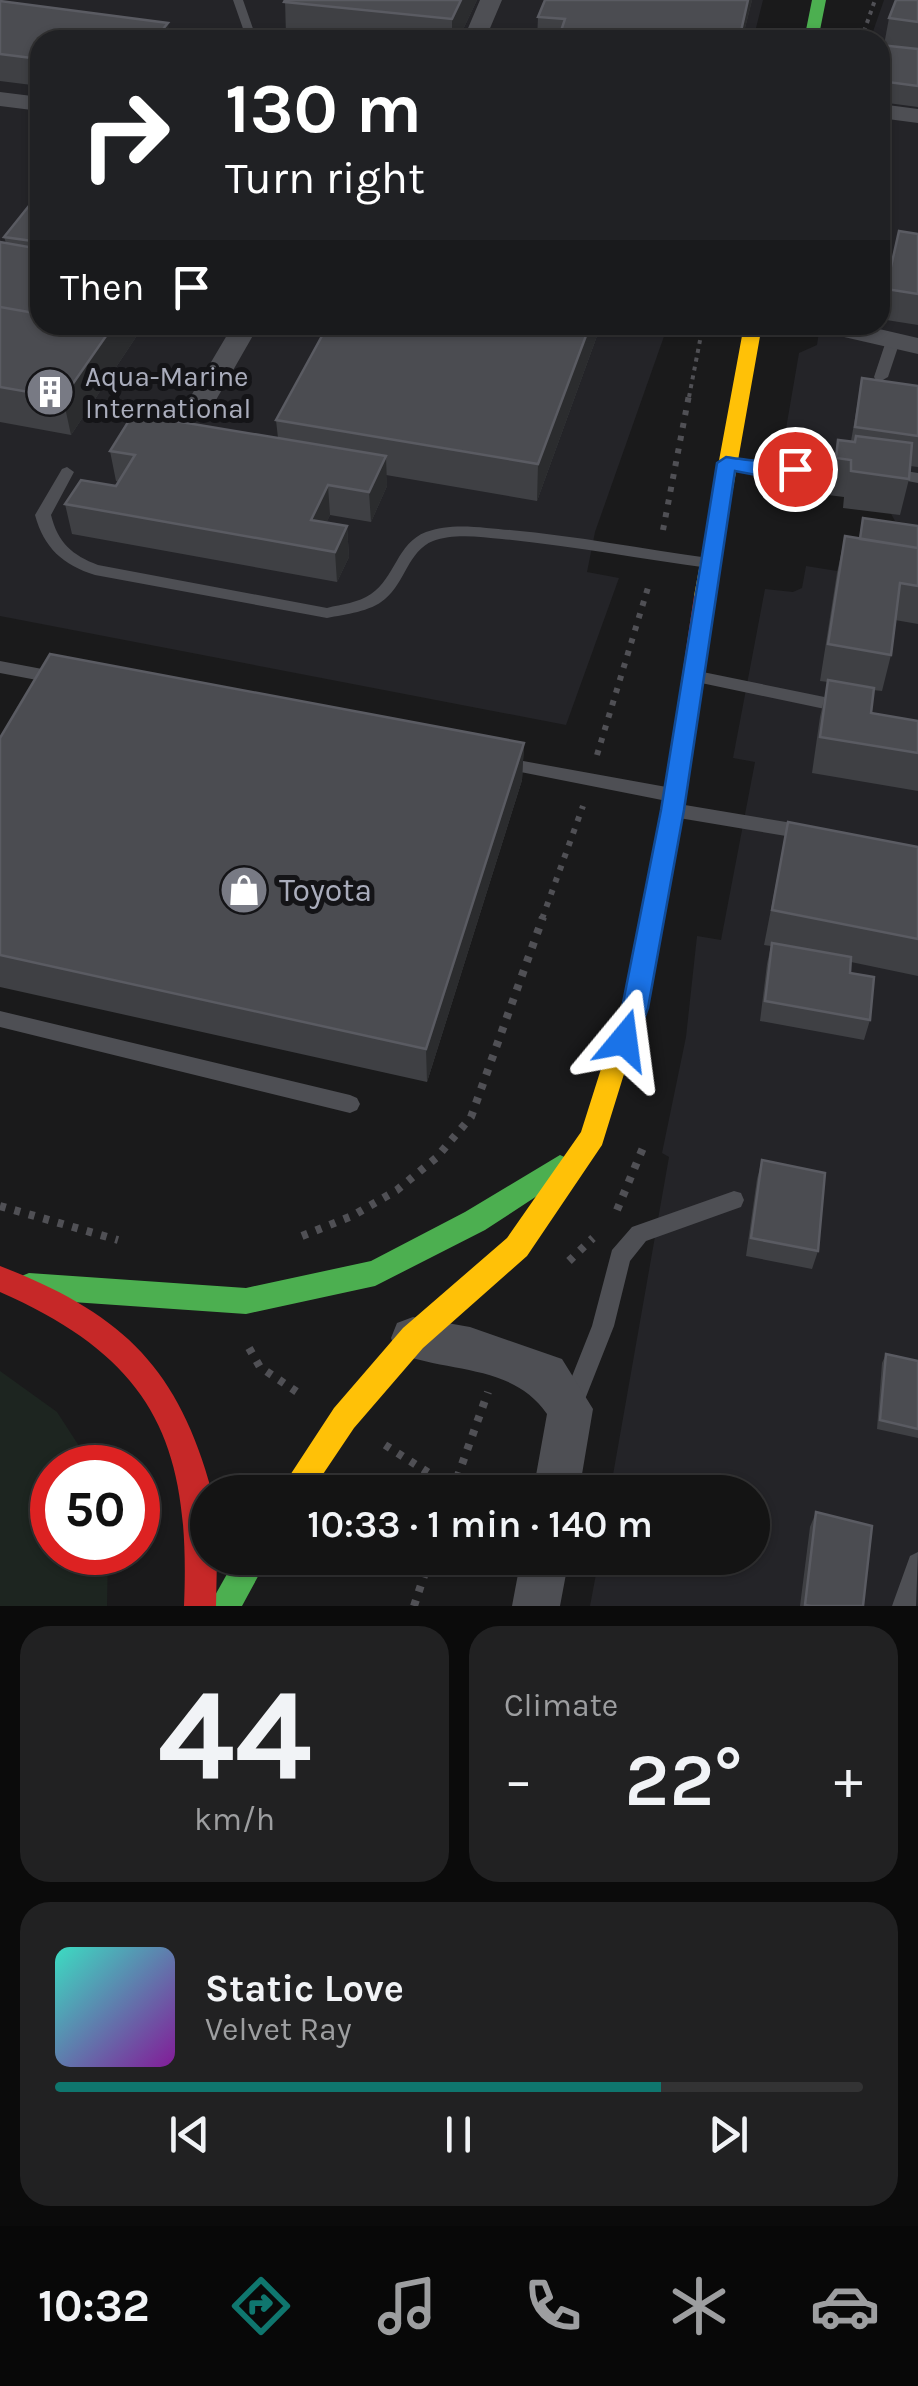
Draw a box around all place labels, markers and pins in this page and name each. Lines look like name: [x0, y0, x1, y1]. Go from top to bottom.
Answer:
place label: Aqua-Marine International: [85, 360, 251, 425]
building icon: Aqua-Marine International: [24, 366, 76, 418]
pin: [753, 427, 838, 512]
shop icon: Toyota: [218, 864, 270, 916]
place label: Toyota: [279, 872, 372, 909]

